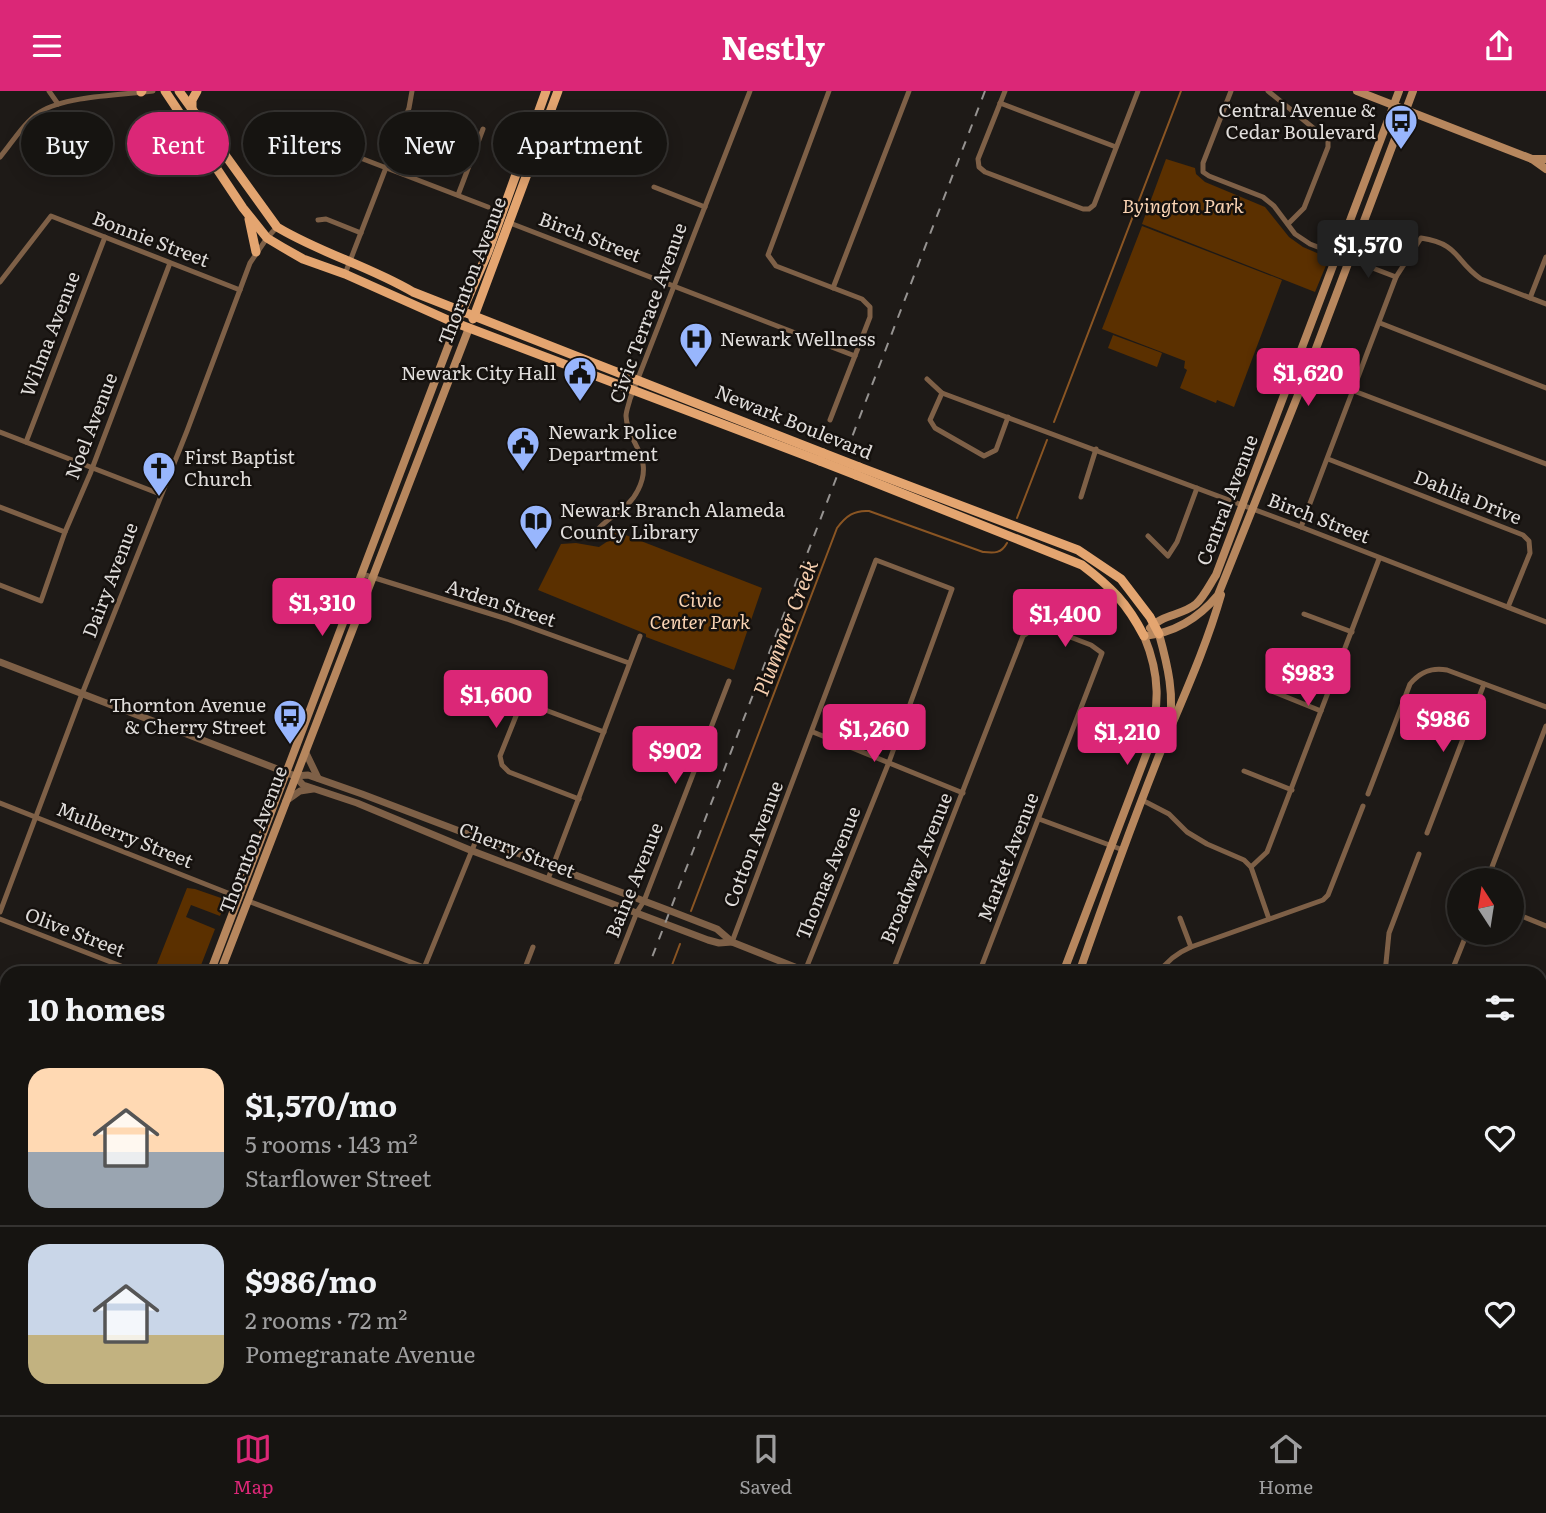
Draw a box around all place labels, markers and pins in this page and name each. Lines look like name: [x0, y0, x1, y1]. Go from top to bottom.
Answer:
place label: Central Avenue & Cedar Boulevard: [1218, 95, 1376, 145]
bus stop icon: Central Avenue & Cedar Boulevard: [1382, 102, 1420, 151]
pin: $1,570: [1311, 221, 1425, 280]
hospital icon: Newark Wellness: [677, 320, 715, 369]
place label: Newark Wellness: [720, 324, 876, 352]
pin: $1,620: [1251, 349, 1365, 408]
public building icon: Newark City Hall: [561, 354, 599, 403]
place label: Newark City Hall: [401, 358, 556, 386]
place label: Newark Police Department: [548, 417, 677, 467]
public building icon: Newark Police Department: [504, 424, 542, 473]
place label: First Baptist Church: [184, 442, 295, 492]
church icon: First Baptist Church: [140, 449, 178, 498]
place label: Newark Branch Alameda County Library: [560, 495, 786, 545]
library icon: Newark Branch Alameda County Library: [517, 502, 555, 551]
pin: $1,310: [265, 579, 379, 638]
pin: $1,400: [1008, 589, 1122, 649]
pin: $983: [1267, 649, 1349, 708]
pin: $1,600: [439, 671, 553, 730]
place label: Thornton Avenue & Cherry Street: [109, 690, 266, 740]
pin: $986: [1402, 695, 1484, 754]
bus stop icon: Thornton Avenue & Cherry Street: [271, 697, 309, 746]
pin: $1,260: [817, 705, 931, 764]
pin: $1,210: [1070, 707, 1184, 767]
pin: $902: [634, 727, 716, 786]

